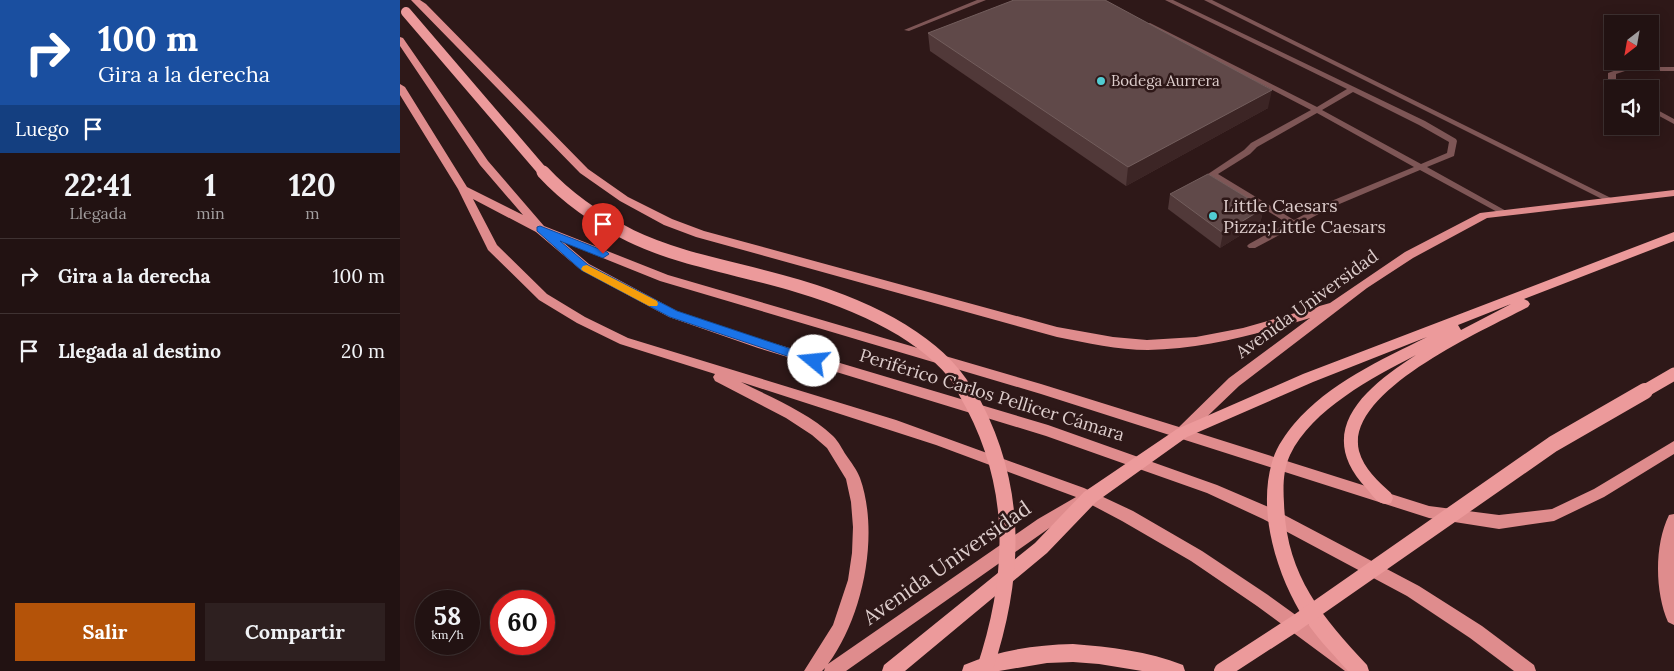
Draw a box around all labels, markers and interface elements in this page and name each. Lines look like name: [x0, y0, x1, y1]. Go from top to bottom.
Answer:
north arrow: [1604, 15, 1659, 70]
map controls: [1604, 15, 1659, 135]
text: 100 m: [98, 16, 198, 61]
icon: right: [15, 20, 80, 85]
text: Gira a la derecha: [98, 60, 270, 88]
place label: Bodega Aurrera: [1111, 71, 1220, 90]
marker: Bodega Aurrera: [1095, 75, 1107, 87]
button: sound: [1604, 80, 1659, 135]
icon: arrive: [79, 115, 107, 143]
text: Luego: [15, 117, 69, 141]
text: 22:41: [64, 166, 132, 204]
text: 1: [204, 166, 216, 204]
text: 120: [289, 166, 336, 204]
place label: Little Caesars Pizza;Little Caesars: [1223, 194, 1386, 238]
text: Llegada: [69, 203, 127, 223]
text: min: [196, 203, 225, 223]
text: m: [305, 203, 319, 223]
pin: [582, 203, 624, 254]
icon: arrive: [589, 210, 617, 238]
marker: Little Caesars Pizza;Little Caesars: [1207, 210, 1219, 222]
street label: Avenida Universidad: [1230, 244, 1383, 364]
icon: right: [15, 262, 43, 290]
text: Gira a la derecha: [58, 264, 211, 288]
text: 100 m: [333, 264, 385, 288]
position arrow: [787, 334, 839, 386]
icon: arrive: [15, 337, 43, 365]
text: Llegada al destino: [58, 339, 221, 363]
text: 20 m: [341, 339, 385, 363]
street label: Periférico Carlos Pellicer Cámara: [857, 343, 1128, 446]
street label: Avenida Universidad: [857, 494, 1036, 631]
speed limit sign: 60: [490, 590, 555, 655]
text: 58: [434, 600, 461, 632]
button: Salir: [15, 603, 195, 661]
button: Compartir: [205, 603, 385, 661]
text: km/h: [431, 627, 464, 642]

